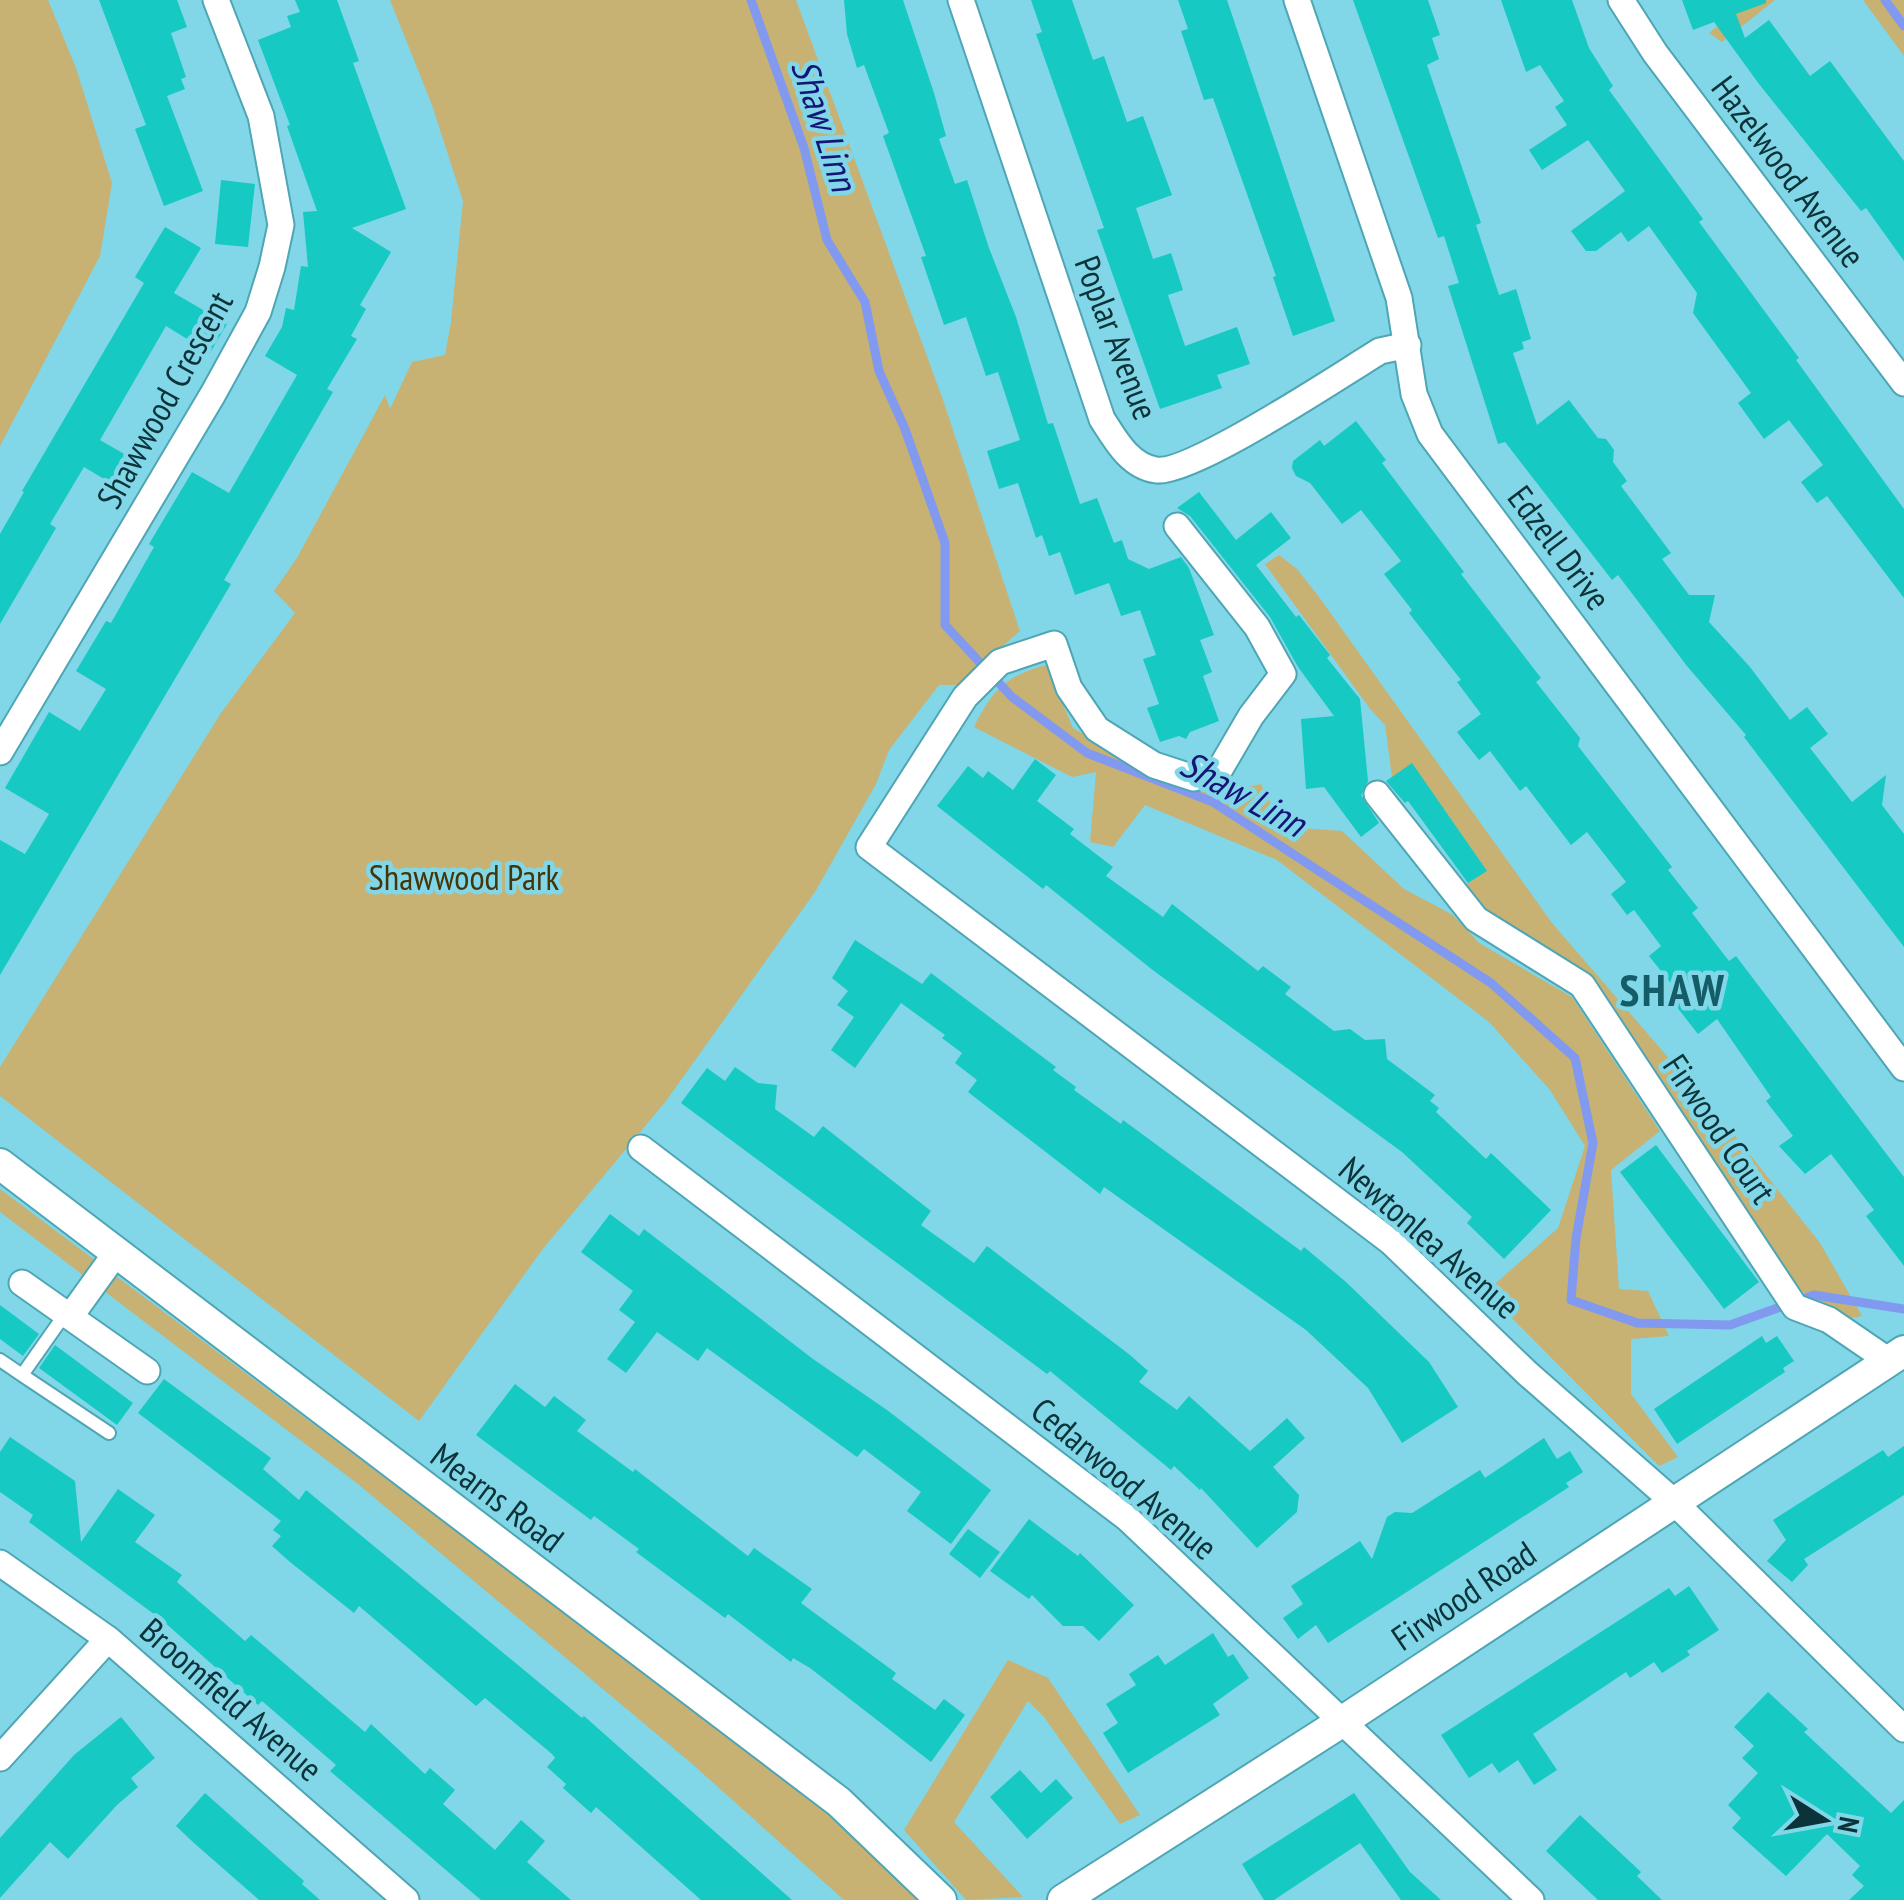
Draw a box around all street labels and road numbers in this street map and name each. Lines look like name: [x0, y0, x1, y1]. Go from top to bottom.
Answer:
street label: Hazelwood Avenue: [1702, 66, 1876, 276]
street label: Poplar Avenue: [1065, 249, 1169, 426]
street label: Shawwood Crescent: [86, 283, 243, 516]
street label: Edzell Drive: [1498, 476, 1622, 619]
street label: Firwood Court: [1653, 1045, 1787, 1212]
street label: Newtonlea Avenue: [1330, 1146, 1530, 1328]
street label: Cedarwood Avenue: [1022, 1387, 1227, 1569]
street label: Mearns Road: [422, 1432, 573, 1562]
street label: Firwood Road: [1382, 1530, 1544, 1660]
street label: Broomfield Avenue: [131, 1607, 332, 1791]

